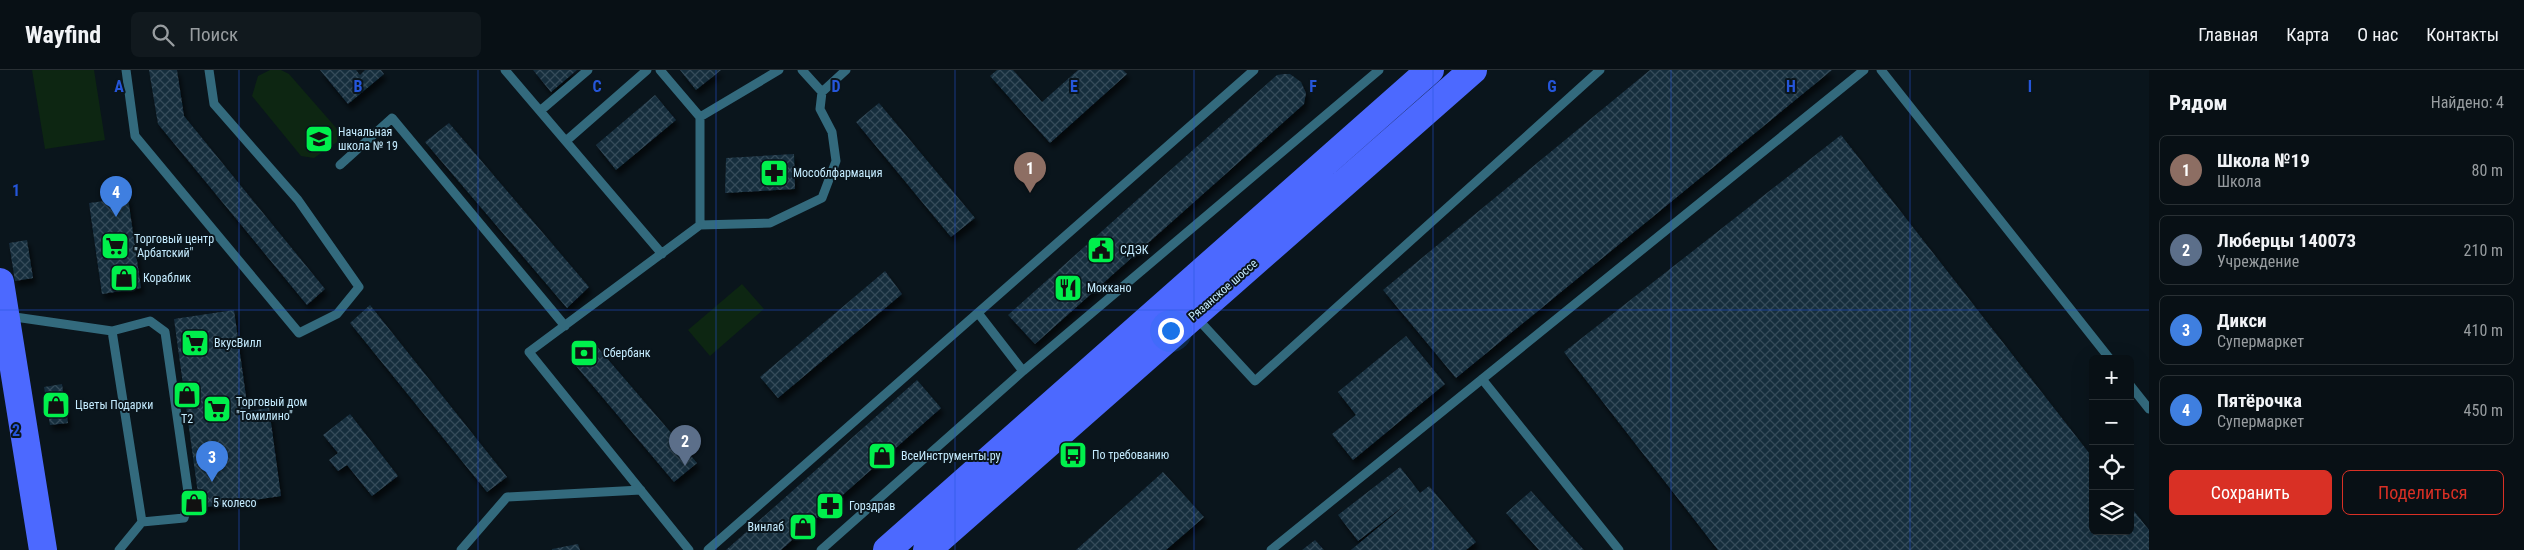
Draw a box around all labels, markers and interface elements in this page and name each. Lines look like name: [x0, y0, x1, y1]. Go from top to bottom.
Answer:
search box: [131, 12, 481, 57]
text: Wayfind: [25, 21, 101, 49]
icon: search: [149, 21, 177, 49]
text: Поиск: [189, 23, 238, 46]
text: Главная: [2198, 24, 2258, 45]
text: Карта: [2286, 24, 2329, 45]
text: О нас: [2357, 24, 2398, 45]
text: Контакты: [2426, 24, 2499, 45]
text: A: [114, 77, 124, 96]
text: B: [354, 77, 363, 96]
text: C: [592, 77, 602, 96]
text: D: [831, 77, 841, 96]
text: E: [1070, 77, 1078, 96]
text: F: [1309, 77, 1317, 96]
text: G: [1547, 77, 1557, 96]
text: H: [1786, 77, 1796, 96]
text: I: [2028, 77, 2032, 96]
text: Рядом: [2169, 91, 2228, 115]
text: Найдено: 4: [2431, 93, 2504, 112]
school or university icon: Начальная школа № 19: [304, 124, 334, 154]
place label: Начальная школа № 19: [338, 125, 398, 153]
text: Школа №19: [2217, 149, 2310, 172]
pin: 1: [1014, 152, 1046, 193]
pharmacy icon: Мособлфармация: [759, 158, 789, 188]
text: 1: [2182, 161, 2190, 180]
text: 80 m: [2471, 161, 2503, 180]
place label: Мособлфармация: [793, 166, 883, 180]
text: Школа: [2217, 172, 2261, 191]
pin: 4: [100, 176, 132, 217]
text: 1: [12, 181, 20, 200]
text: Люберцы 140073: [2217, 229, 2356, 252]
supermarket icon: Торговый центр "Арбатский": [100, 231, 130, 261]
place label: Торговый центр "Арбатский": [134, 232, 214, 260]
public building icon: СДЭК: [1086, 235, 1116, 265]
text: 2: [2182, 241, 2190, 260]
text: 210 m: [2464, 241, 2503, 260]
place label: СДЭК: [1120, 243, 1149, 257]
text: Учреждение: [2217, 252, 2299, 271]
street label: Рязанское шоссе: [1186, 256, 1260, 324]
shop icon: Кораблик: [109, 263, 139, 293]
place label: Кораблик: [143, 271, 191, 285]
restaurant icon: Моккано: [1053, 273, 1083, 303]
place label: Моккано: [1087, 281, 1132, 295]
text: Дикси: [2217, 309, 2267, 332]
your location: [1158, 318, 1184, 344]
text: 3: [2182, 321, 2190, 340]
text: 410 m: [2464, 321, 2503, 340]
supermarket icon: ВкусВилл: [180, 328, 210, 358]
text: Супермаркет: [2217, 332, 2304, 351]
place label: ВкусВилл: [214, 336, 262, 350]
bank icon: Сбербанк: [569, 338, 599, 368]
place label: Сбербанк: [603, 346, 651, 360]
map controls: [2089, 355, 2134, 535]
button: +: [2089, 355, 2134, 400]
shop icon: T2: [172, 380, 202, 410]
text: Пятёрочка: [2217, 389, 2302, 412]
shop icon: Цветы Подарки: [41, 390, 71, 420]
supermarket icon: Торговый дом "Томилино": [202, 394, 232, 424]
place label: Торговый дом "Томилино": [236, 395, 307, 423]
place label: Цветы Подарки: [75, 398, 153, 412]
button: −: [2089, 400, 2134, 445]
text: 4: [2182, 401, 2190, 420]
text: 450 m: [2464, 401, 2503, 420]
place label: T2: [181, 412, 193, 426]
text: Супермаркет: [2217, 412, 2304, 431]
text: 2: [12, 421, 20, 440]
pin: 2: [669, 425, 701, 466]
bus stop icon: По требованию: [1058, 440, 1088, 470]
pin: 3: [196, 441, 228, 482]
shop icon: ВсеИнструменты.ру: [867, 441, 897, 471]
button: locate: [2089, 445, 2134, 490]
place label: По требованию: [1092, 448, 1169, 462]
place label: ВсеИнструменты.ру: [901, 449, 1001, 463]
button: Сохранить: [2169, 470, 2332, 515]
button: Поделиться: [2342, 470, 2504, 515]
shop icon: 5 колесо: [179, 488, 209, 518]
button: layers: [2089, 490, 2134, 535]
pharmacy icon: Горздрав: [815, 491, 845, 521]
place label: 5 колесо: [213, 496, 257, 510]
place label: Горздрав: [849, 499, 895, 513]
shop icon: Винлаб: [788, 512, 818, 542]
place label: Винлаб: [748, 520, 784, 534]

